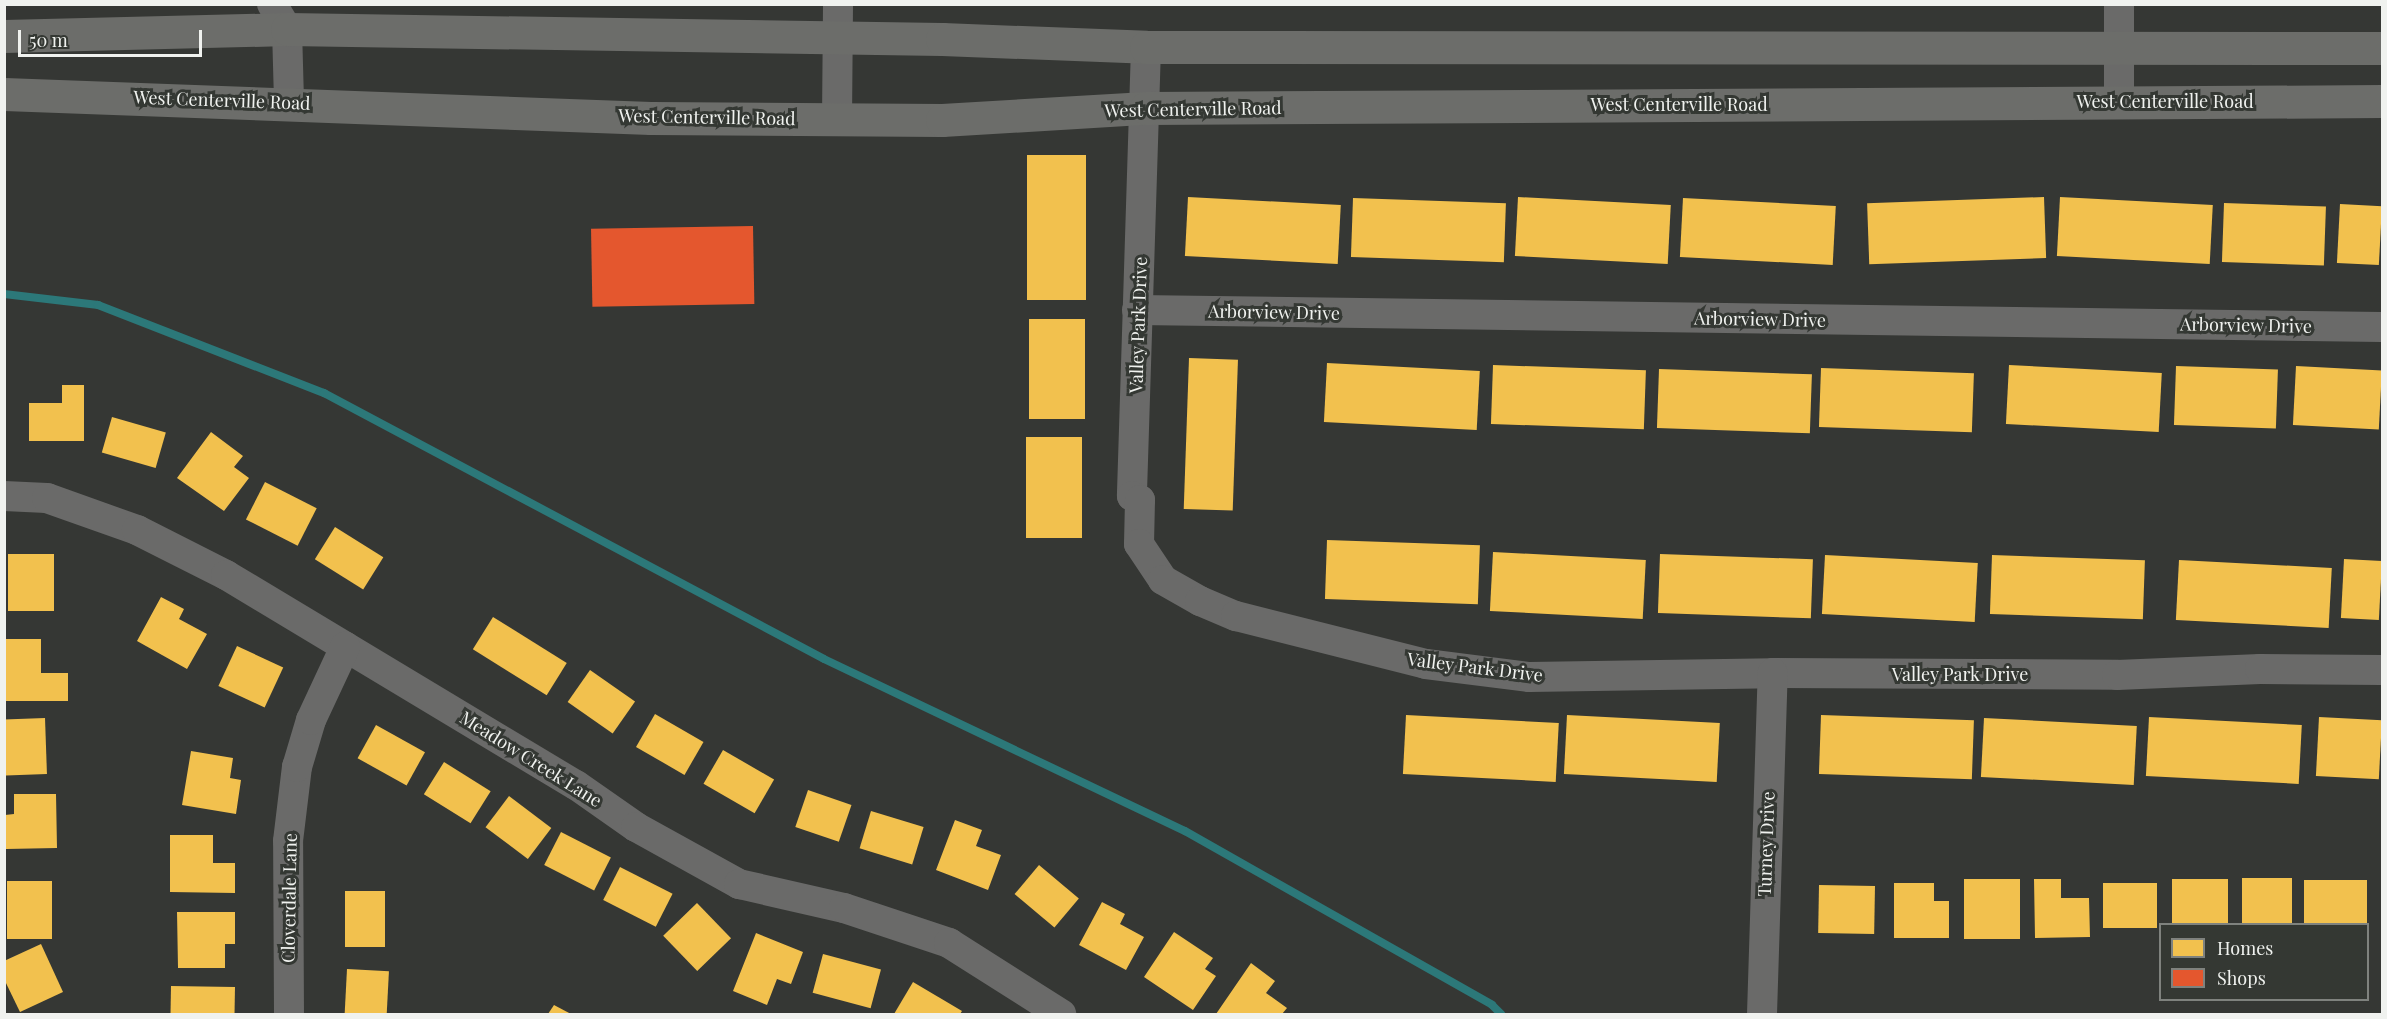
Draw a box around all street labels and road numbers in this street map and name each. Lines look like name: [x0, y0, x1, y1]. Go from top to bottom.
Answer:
street label: West Centerville Road: [133, 86, 311, 114]
street label: West Centerville Road: [2076, 90, 2254, 112]
street label: West Centerville Road: [1590, 93, 1768, 115]
street label: West Centerville Road: [1104, 97, 1282, 121]
street label: West Centerville Road: [618, 105, 796, 129]
street label: Valley Park Drive: [1125, 256, 1151, 394]
street label: Arborview Drive: [1208, 300, 1340, 324]
street label: Arborview Drive: [1694, 307, 1826, 331]
street label: Arborview Drive: [2180, 313, 2312, 337]
street label: Valley Park Drive: [1406, 648, 1544, 686]
street label: Valley Park Drive: [1891, 663, 2029, 685]
street label: Meadow Creek Lane: [456, 706, 606, 812]
street label: Turney Drive: [1753, 791, 1779, 897]
street label: Cloverdale Lane: [277, 833, 301, 963]

